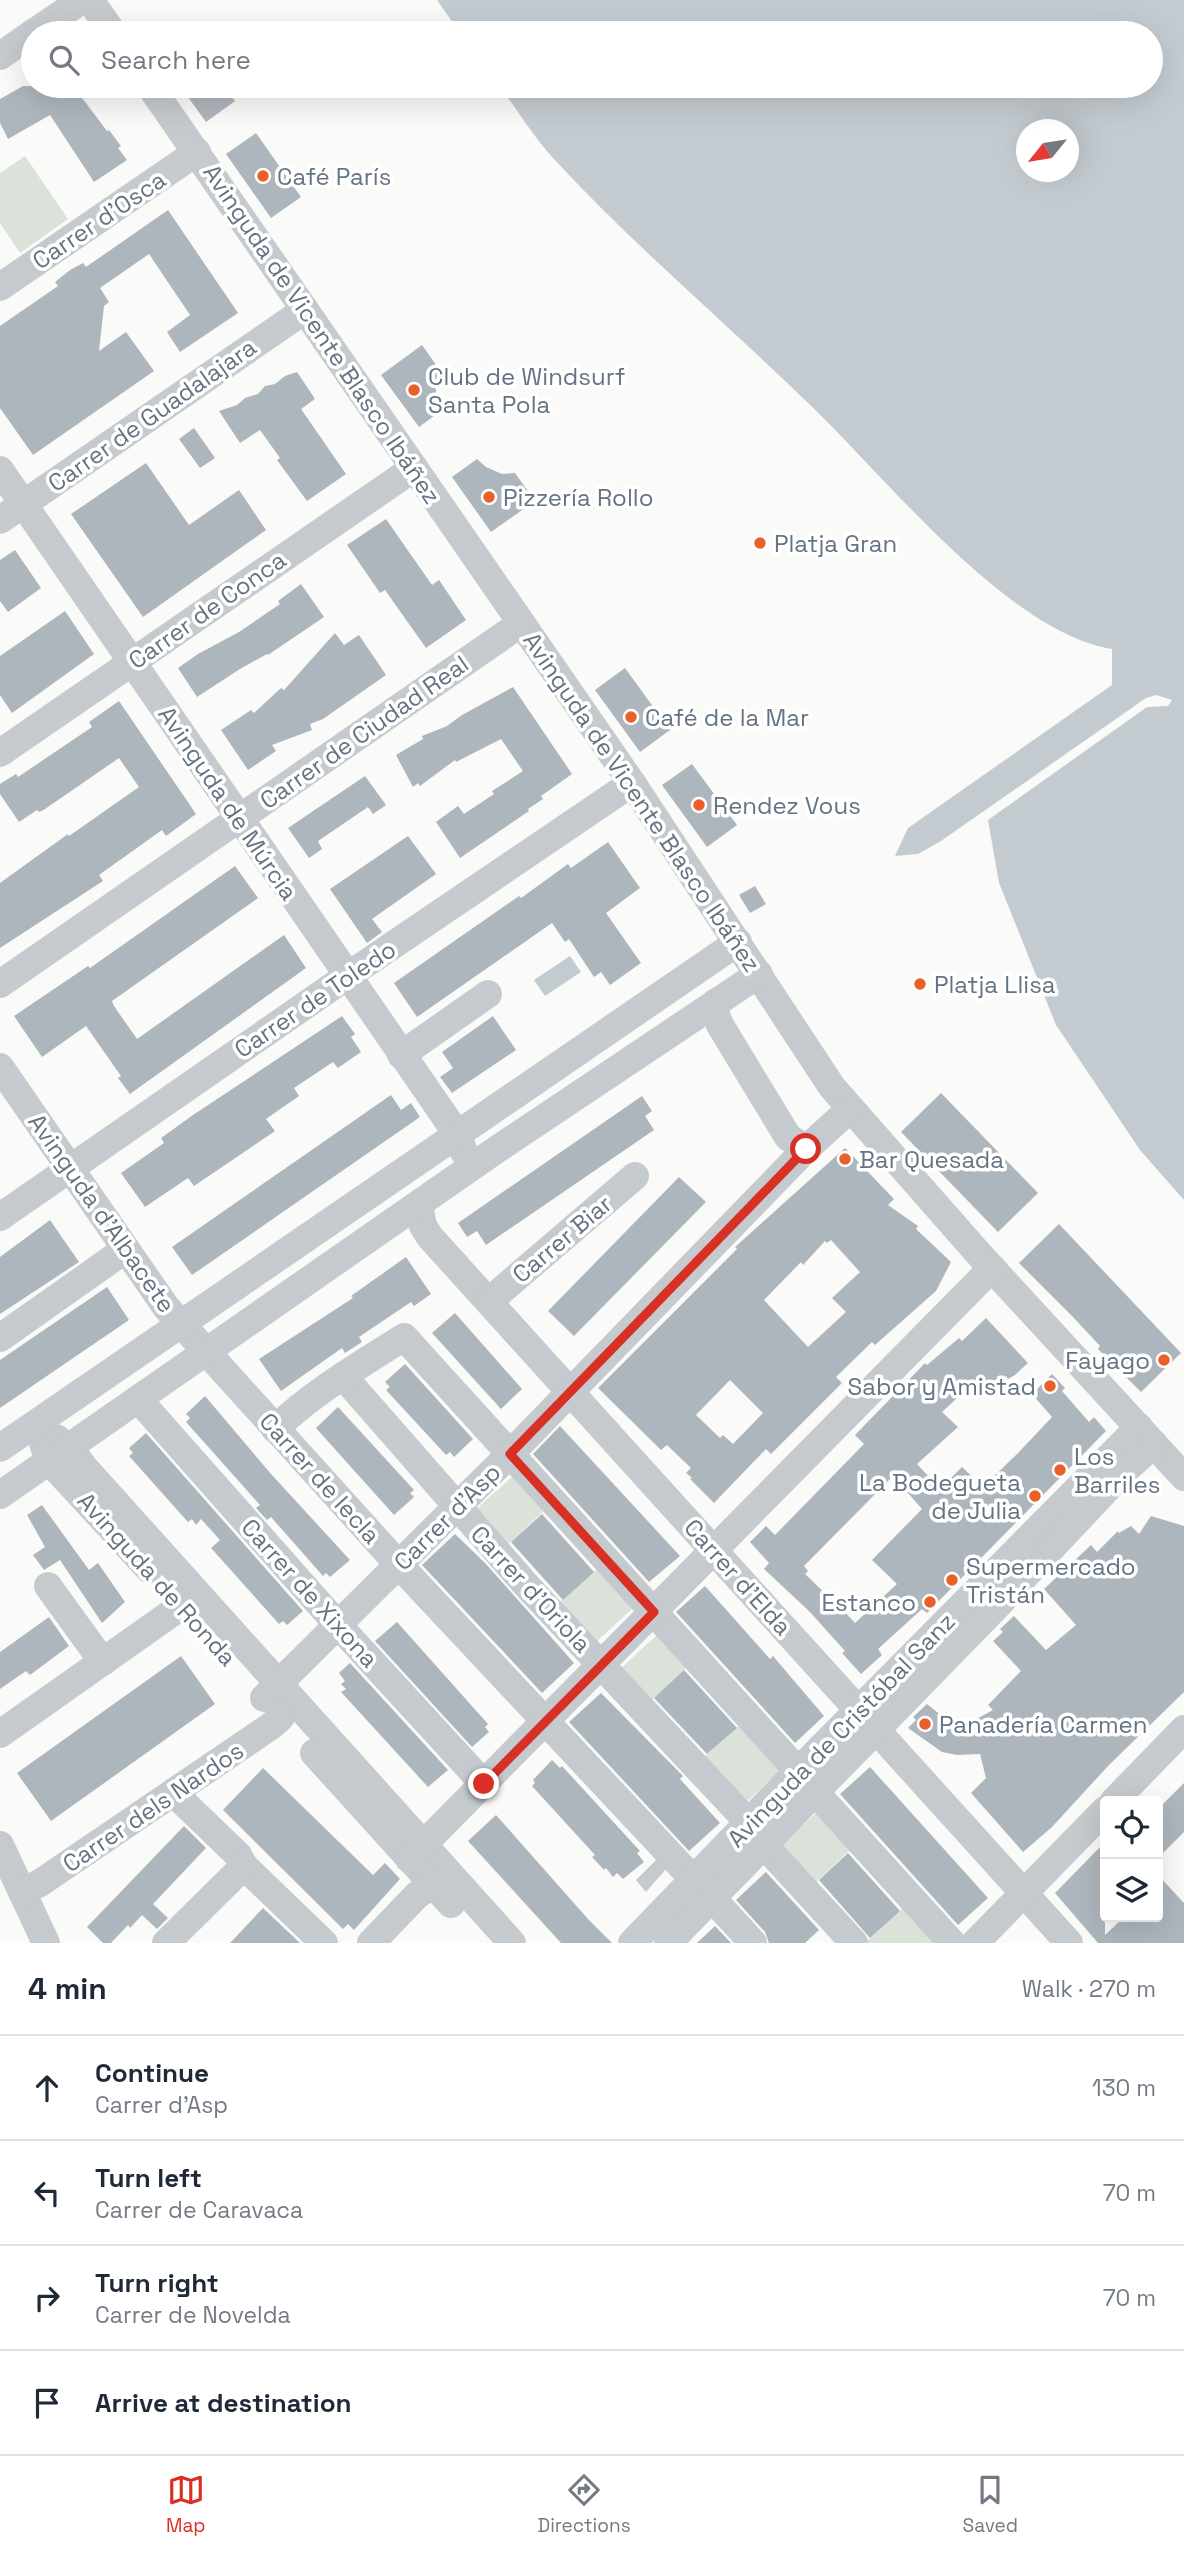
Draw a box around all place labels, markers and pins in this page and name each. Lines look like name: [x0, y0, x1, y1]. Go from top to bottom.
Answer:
place label: Café París: [277, 161, 391, 192]
marker: Café París: [255, 168, 271, 184]
place label: Club de Windsurf Santa Pola: [428, 361, 625, 420]
marker: Club de Windsurf Santa Pola: [406, 382, 422, 398]
place label: Pizzería Rollo: [503, 482, 654, 513]
marker: Pizzería Rollo: [481, 489, 497, 505]
place label: Platja Gran: [774, 528, 897, 559]
marker: Platja Gran: [752, 535, 768, 551]
place label: Café de la Mar: [645, 702, 809, 733]
marker: Café de la Mar: [623, 709, 639, 725]
place label: Rendez Vous: [713, 790, 861, 821]
marker: Rendez Vous: [691, 797, 707, 813]
place label: Platja Llisa: [934, 969, 1056, 1000]
marker: Platja Llisa: [912, 976, 928, 992]
place label: Bar Quesada: [859, 1144, 1004, 1175]
marker: Bar Quesada: [837, 1151, 853, 1167]
place label: Fayago: [1065, 1345, 1150, 1376]
marker: Fayago: [1156, 1352, 1172, 1368]
place label: Sabor y Amistad: [848, 1371, 1036, 1402]
marker: Sabor y Amistad: [1042, 1378, 1058, 1394]
place label: Los Barriles: [1074, 1441, 1160, 1500]
marker: Los Barriles: [1052, 1462, 1068, 1478]
place label: La Bodegueta de Julia: [859, 1467, 1021, 1526]
marker: La Bodegueta de Julia: [1027, 1488, 1043, 1504]
place label: Supermercado Tristán: [966, 1551, 1136, 1610]
marker: Supermercado Tristán: [944, 1572, 960, 1588]
place label: Estanco: [821, 1587, 916, 1618]
marker: Estanco: [922, 1594, 938, 1610]
place label: Panadería Carmen: [939, 1709, 1148, 1740]
marker: Panadería Carmen: [917, 1716, 933, 1732]

